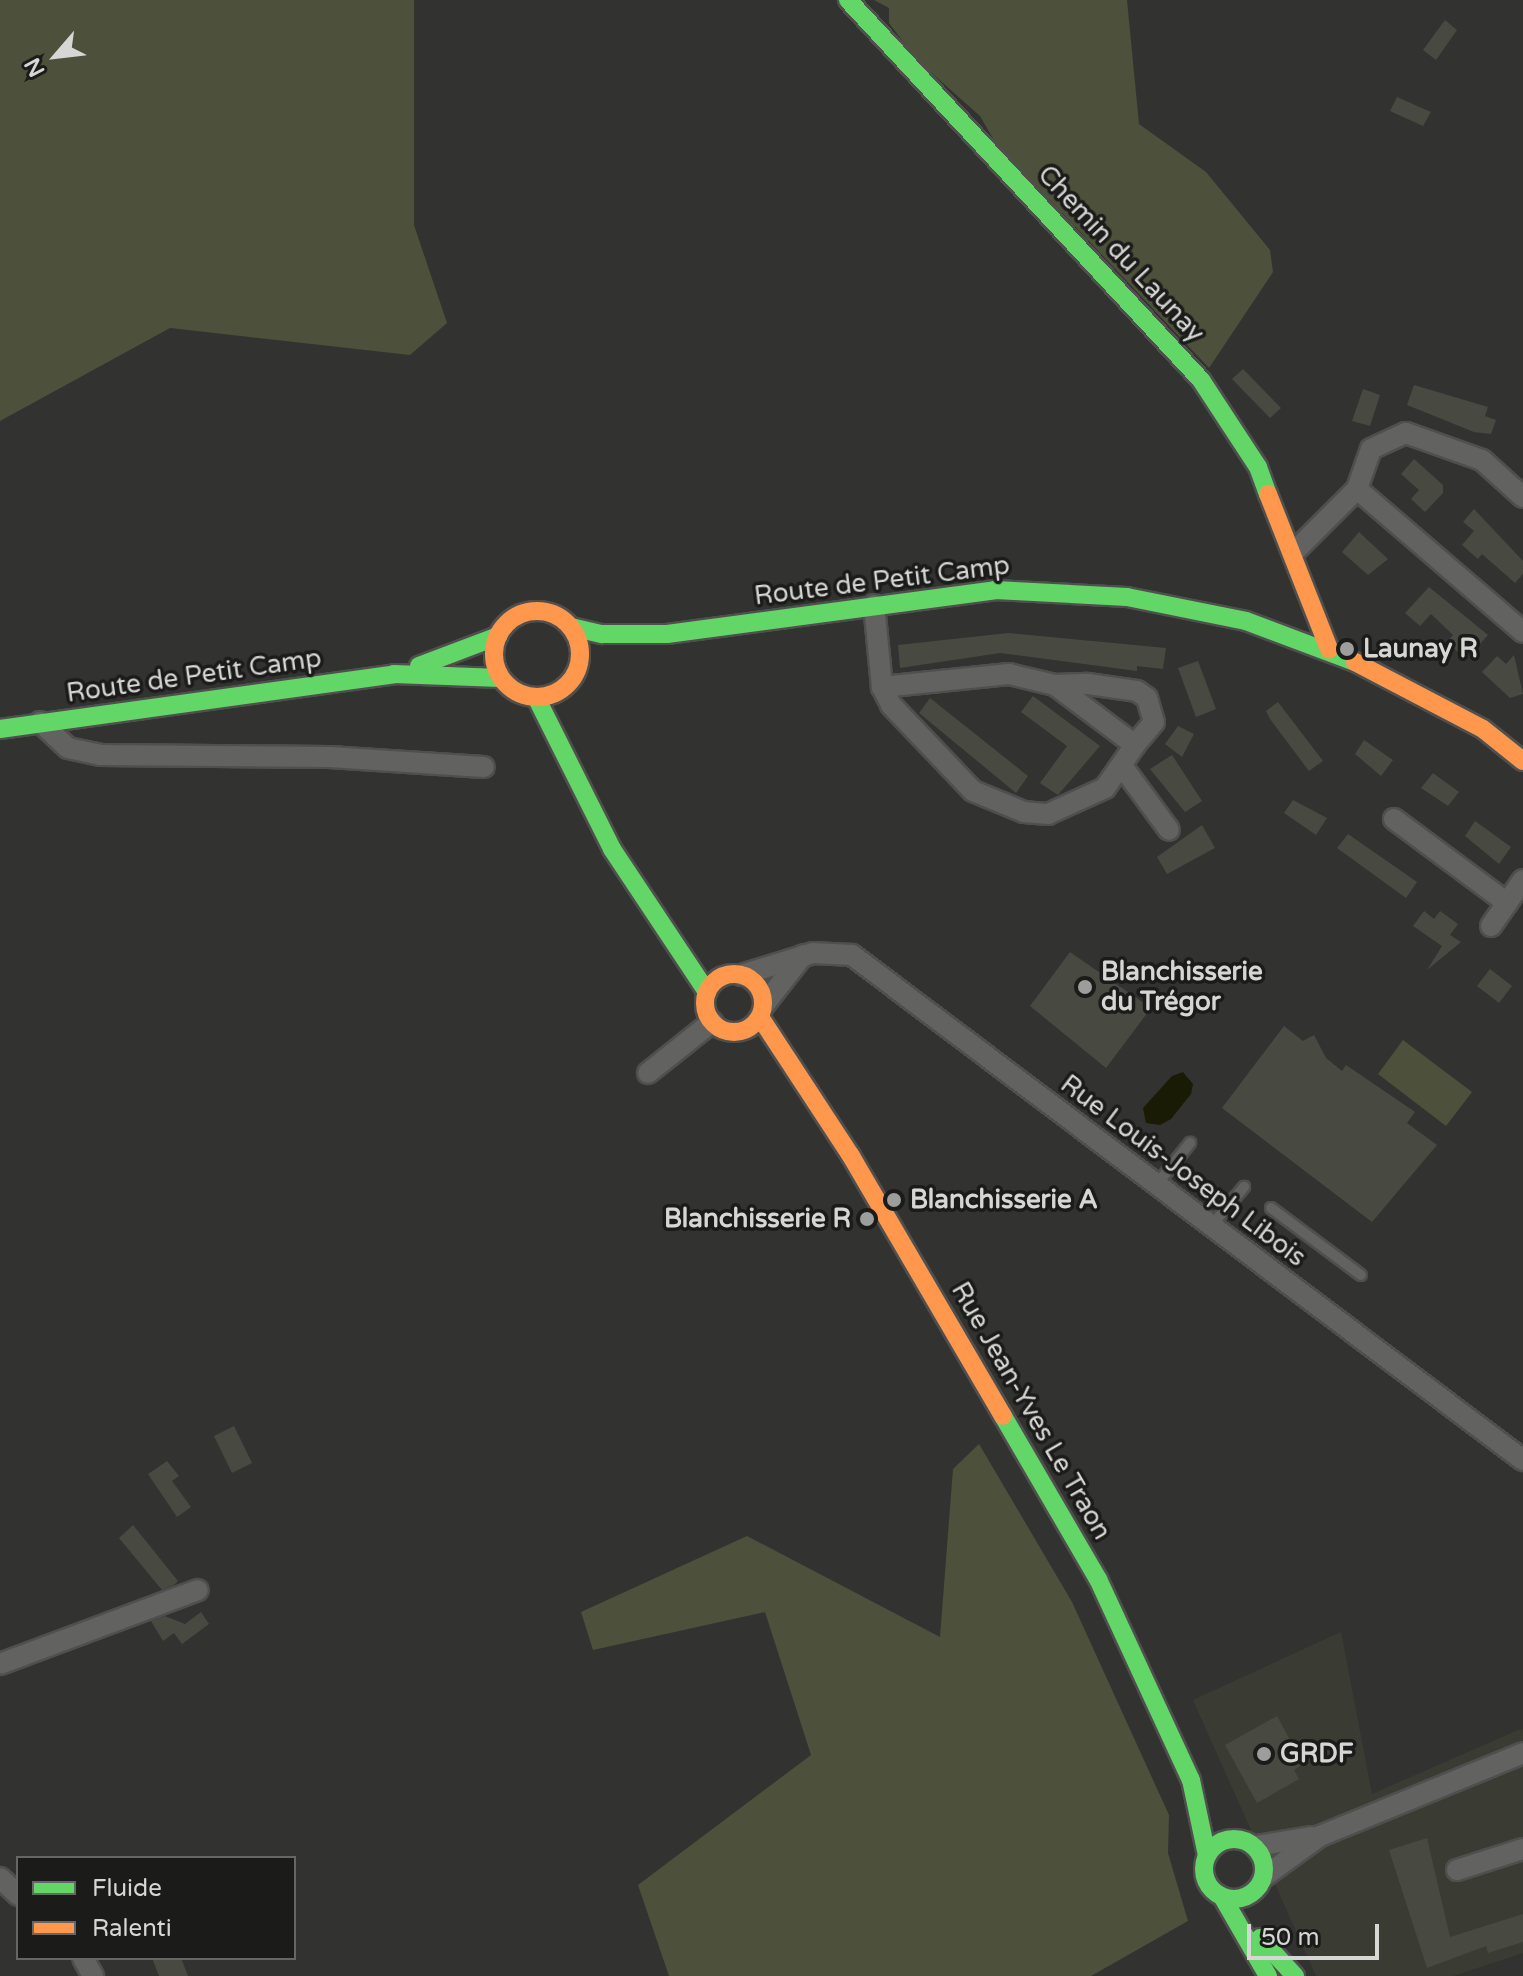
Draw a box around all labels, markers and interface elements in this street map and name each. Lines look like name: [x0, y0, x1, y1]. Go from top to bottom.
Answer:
north arrow: [16, 16, 96, 96]
text: N: [19, 53, 50, 81]
street label: Chemin du Launay: [1031, 159, 1211, 349]
street label: Route de Petit Camp: [752, 550, 1012, 612]
place label: Launay R: [1363, 633, 1478, 665]
marker: Launay R: [1338, 640, 1356, 658]
street label: Route de Petit Camp: [65, 643, 323, 709]
place label: Blanchisserie du Trégor: [1101, 956, 1263, 1018]
marker: Blanchisserie du Trégor: [1076, 978, 1094, 996]
street label: Rue Louis-Joseph Libois: [1054, 1069, 1312, 1273]
place label: Blanchisserie A: [910, 1184, 1098, 1216]
marker: Blanchisserie A: [885, 1191, 903, 1209]
place label: Blanchisserie R: [664, 1203, 851, 1235]
marker: Blanchisserie R: [858, 1210, 876, 1228]
street label: Rue Jean-Yves Le Traon: [944, 1277, 1118, 1545]
place label: GRDF: [1280, 1738, 1354, 1770]
marker: GRDF: [1255, 1745, 1273, 1763]
legend: [16, 1856, 296, 1960]
text: Fluide: [92, 1874, 162, 1903]
scale bar: [1251, 1908, 1383, 1958]
text: Ralenti: [92, 1914, 172, 1943]
text: 50 m: [1261, 1923, 1319, 1952]

